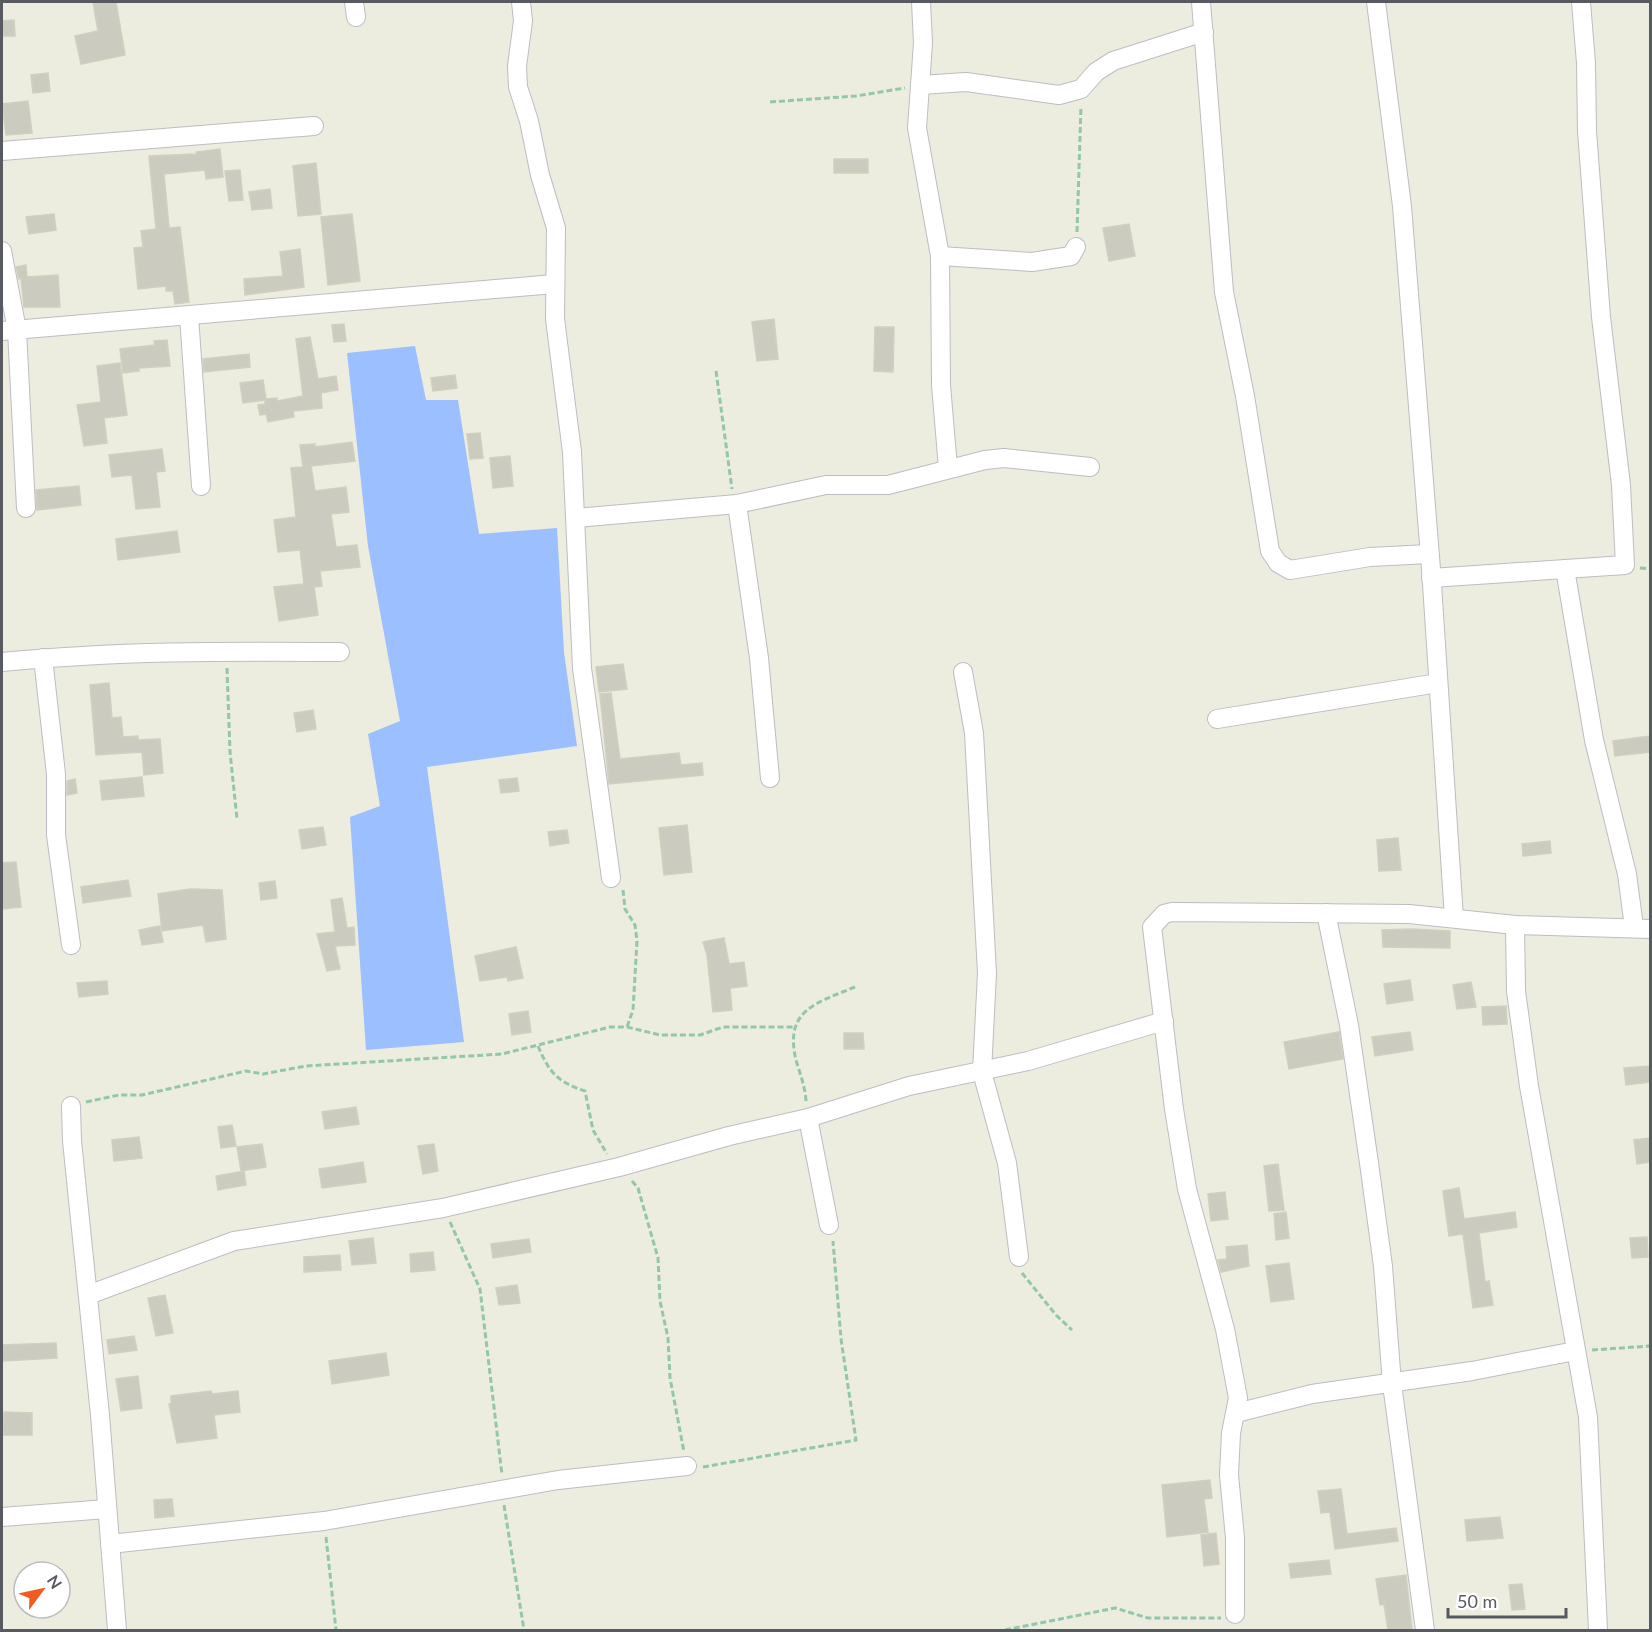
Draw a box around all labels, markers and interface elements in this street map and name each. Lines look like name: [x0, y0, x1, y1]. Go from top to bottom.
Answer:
north arrow: [12, 1560, 72, 1620]
text: N: [44, 1571, 66, 1592]
scale bar: [1448, 1581, 1566, 1619]
text: 50 m: [1457, 1590, 1497, 1612]

